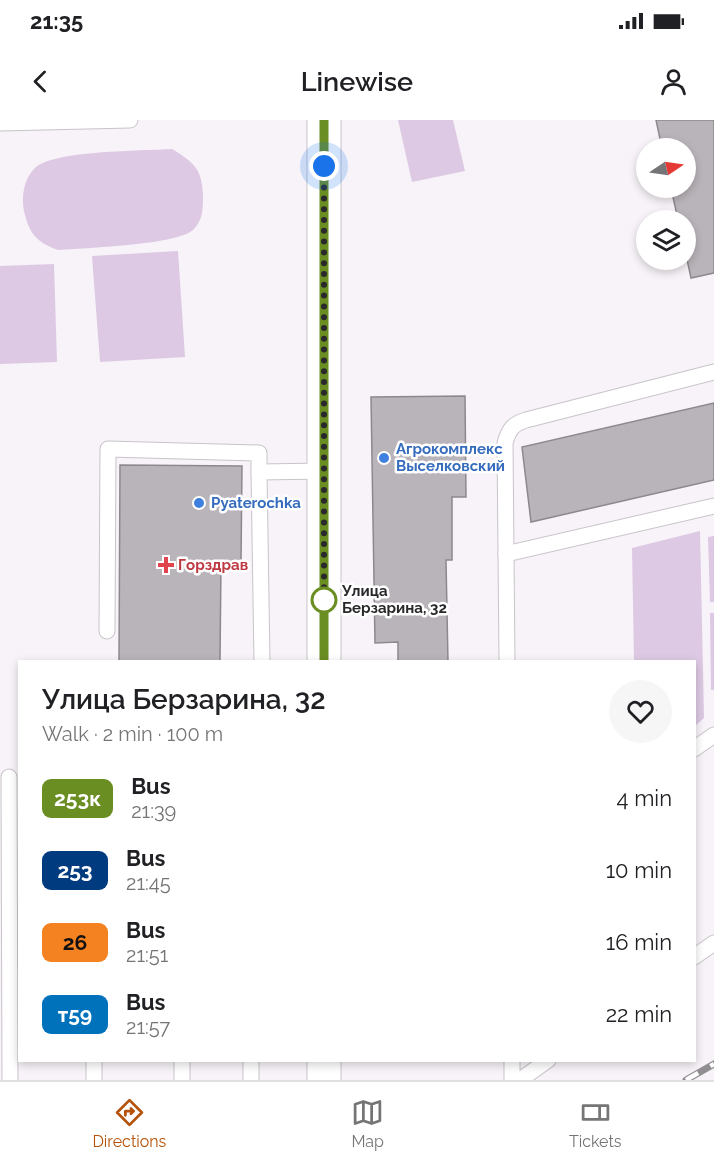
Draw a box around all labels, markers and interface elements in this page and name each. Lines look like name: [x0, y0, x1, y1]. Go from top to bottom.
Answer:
text: 21:35: [30, 8, 83, 34]
icon: back: [24, 65, 57, 98]
icon: person: [657, 65, 690, 98]
text: Linewise: [301, 66, 413, 97]
north arrow: [636, 138, 696, 198]
map controls: [636, 138, 696, 270]
your location: [309, 151, 339, 181]
button: layers: [636, 210, 696, 270]
place label: Агрокомплекс Выселковский: [396, 440, 505, 475]
marker: Агрокомплекс Выселковский: [377, 451, 391, 465]
place label: Pyaterochka: [211, 494, 301, 512]
marker: Pyaterochka: [192, 496, 206, 510]
place label: Горздрав: [178, 556, 248, 574]
marker: Горздрав: [159, 558, 173, 572]
place label: Улица Берзарина, 32: [341, 582, 447, 617]
marker: Улица Берзарина, 32: [311, 587, 337, 613]
button: heart: [609, 680, 672, 743]
text: Улица Берзарина, 32: [42, 683, 326, 716]
text: Walk · 2 min · 100 m: [42, 722, 223, 746]
text: Bus: [131, 773, 171, 799]
text: 4 min: [617, 785, 672, 811]
text: 253к: [54, 786, 101, 811]
text: 21:39: [131, 799, 176, 823]
text: Bus: [126, 845, 165, 871]
text: 10 min: [606, 857, 672, 883]
text: 253: [57, 858, 93, 883]
text: 21:45: [126, 871, 171, 895]
text: Bus: [126, 917, 165, 943]
text: 16 min: [606, 929, 672, 955]
text: 26: [63, 930, 87, 955]
text: 21:51: [126, 943, 168, 967]
text: Bus: [126, 989, 165, 1015]
text: 22 min: [606, 1001, 672, 1027]
text: т59: [58, 1002, 92, 1027]
text: 21:57: [126, 1015, 170, 1039]
tab: Directions: [92, 1096, 166, 1151]
tab: Map: [351, 1096, 384, 1151]
tab: Tickets: [569, 1096, 622, 1151]

